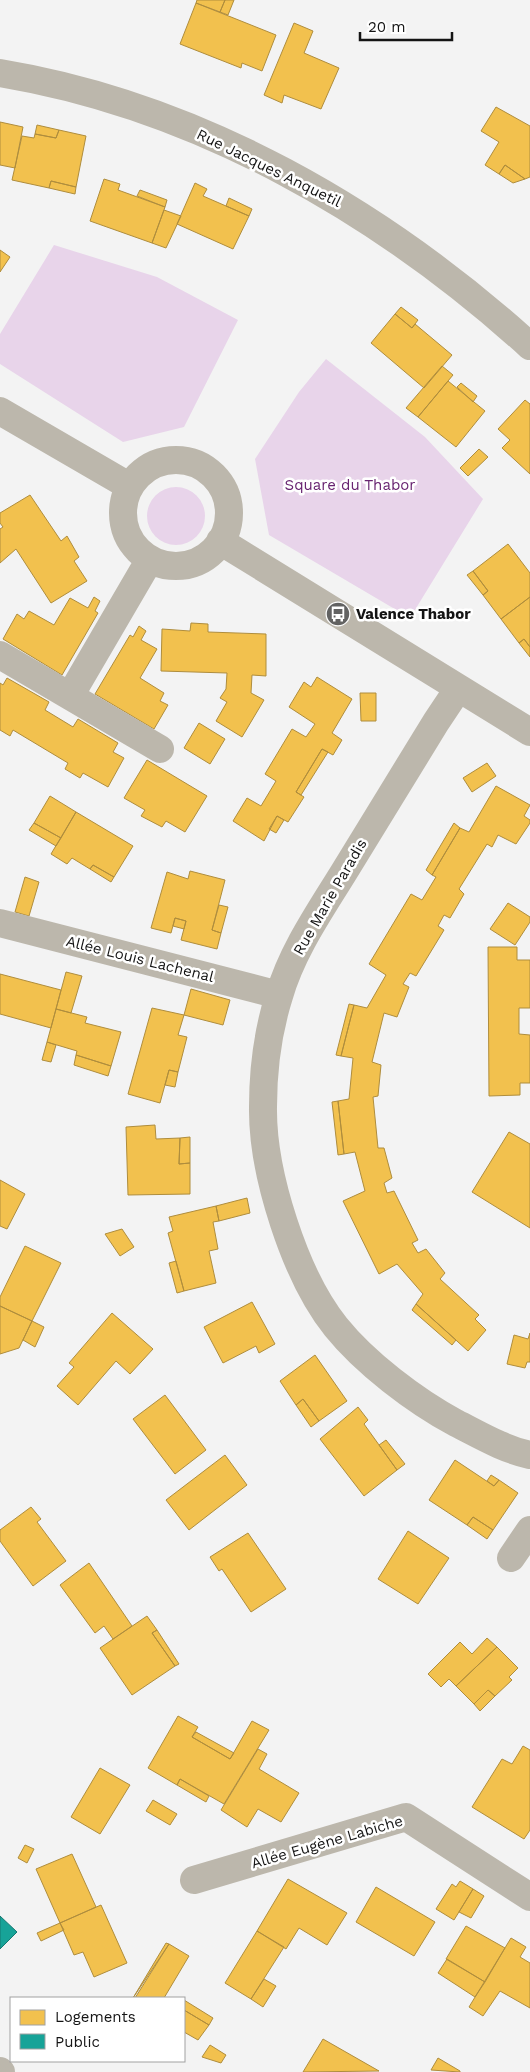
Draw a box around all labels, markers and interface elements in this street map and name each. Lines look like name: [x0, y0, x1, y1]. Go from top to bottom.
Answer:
scale bar: [360, 10, 452, 42]
text: 20 m: [368, 18, 406, 36]
street label: Rue Jacques Anquetil: [194, 125, 345, 211]
park label: Square du Thabor: [285, 476, 415, 494]
bus stop icon: Valence Thabor: [325, 601, 351, 627]
place label: Valence Thabor: [356, 605, 471, 623]
street label: Rue Marie Paradis: [289, 836, 371, 958]
street label: Allée Louis Lachenal: [64, 932, 216, 986]
street label: Allée Eugène Labiche: [249, 1812, 405, 1872]
legend: [10, 1997, 185, 2062]
text: Logements: [55, 2008, 136, 2026]
text: Public: [55, 2033, 100, 2051]

